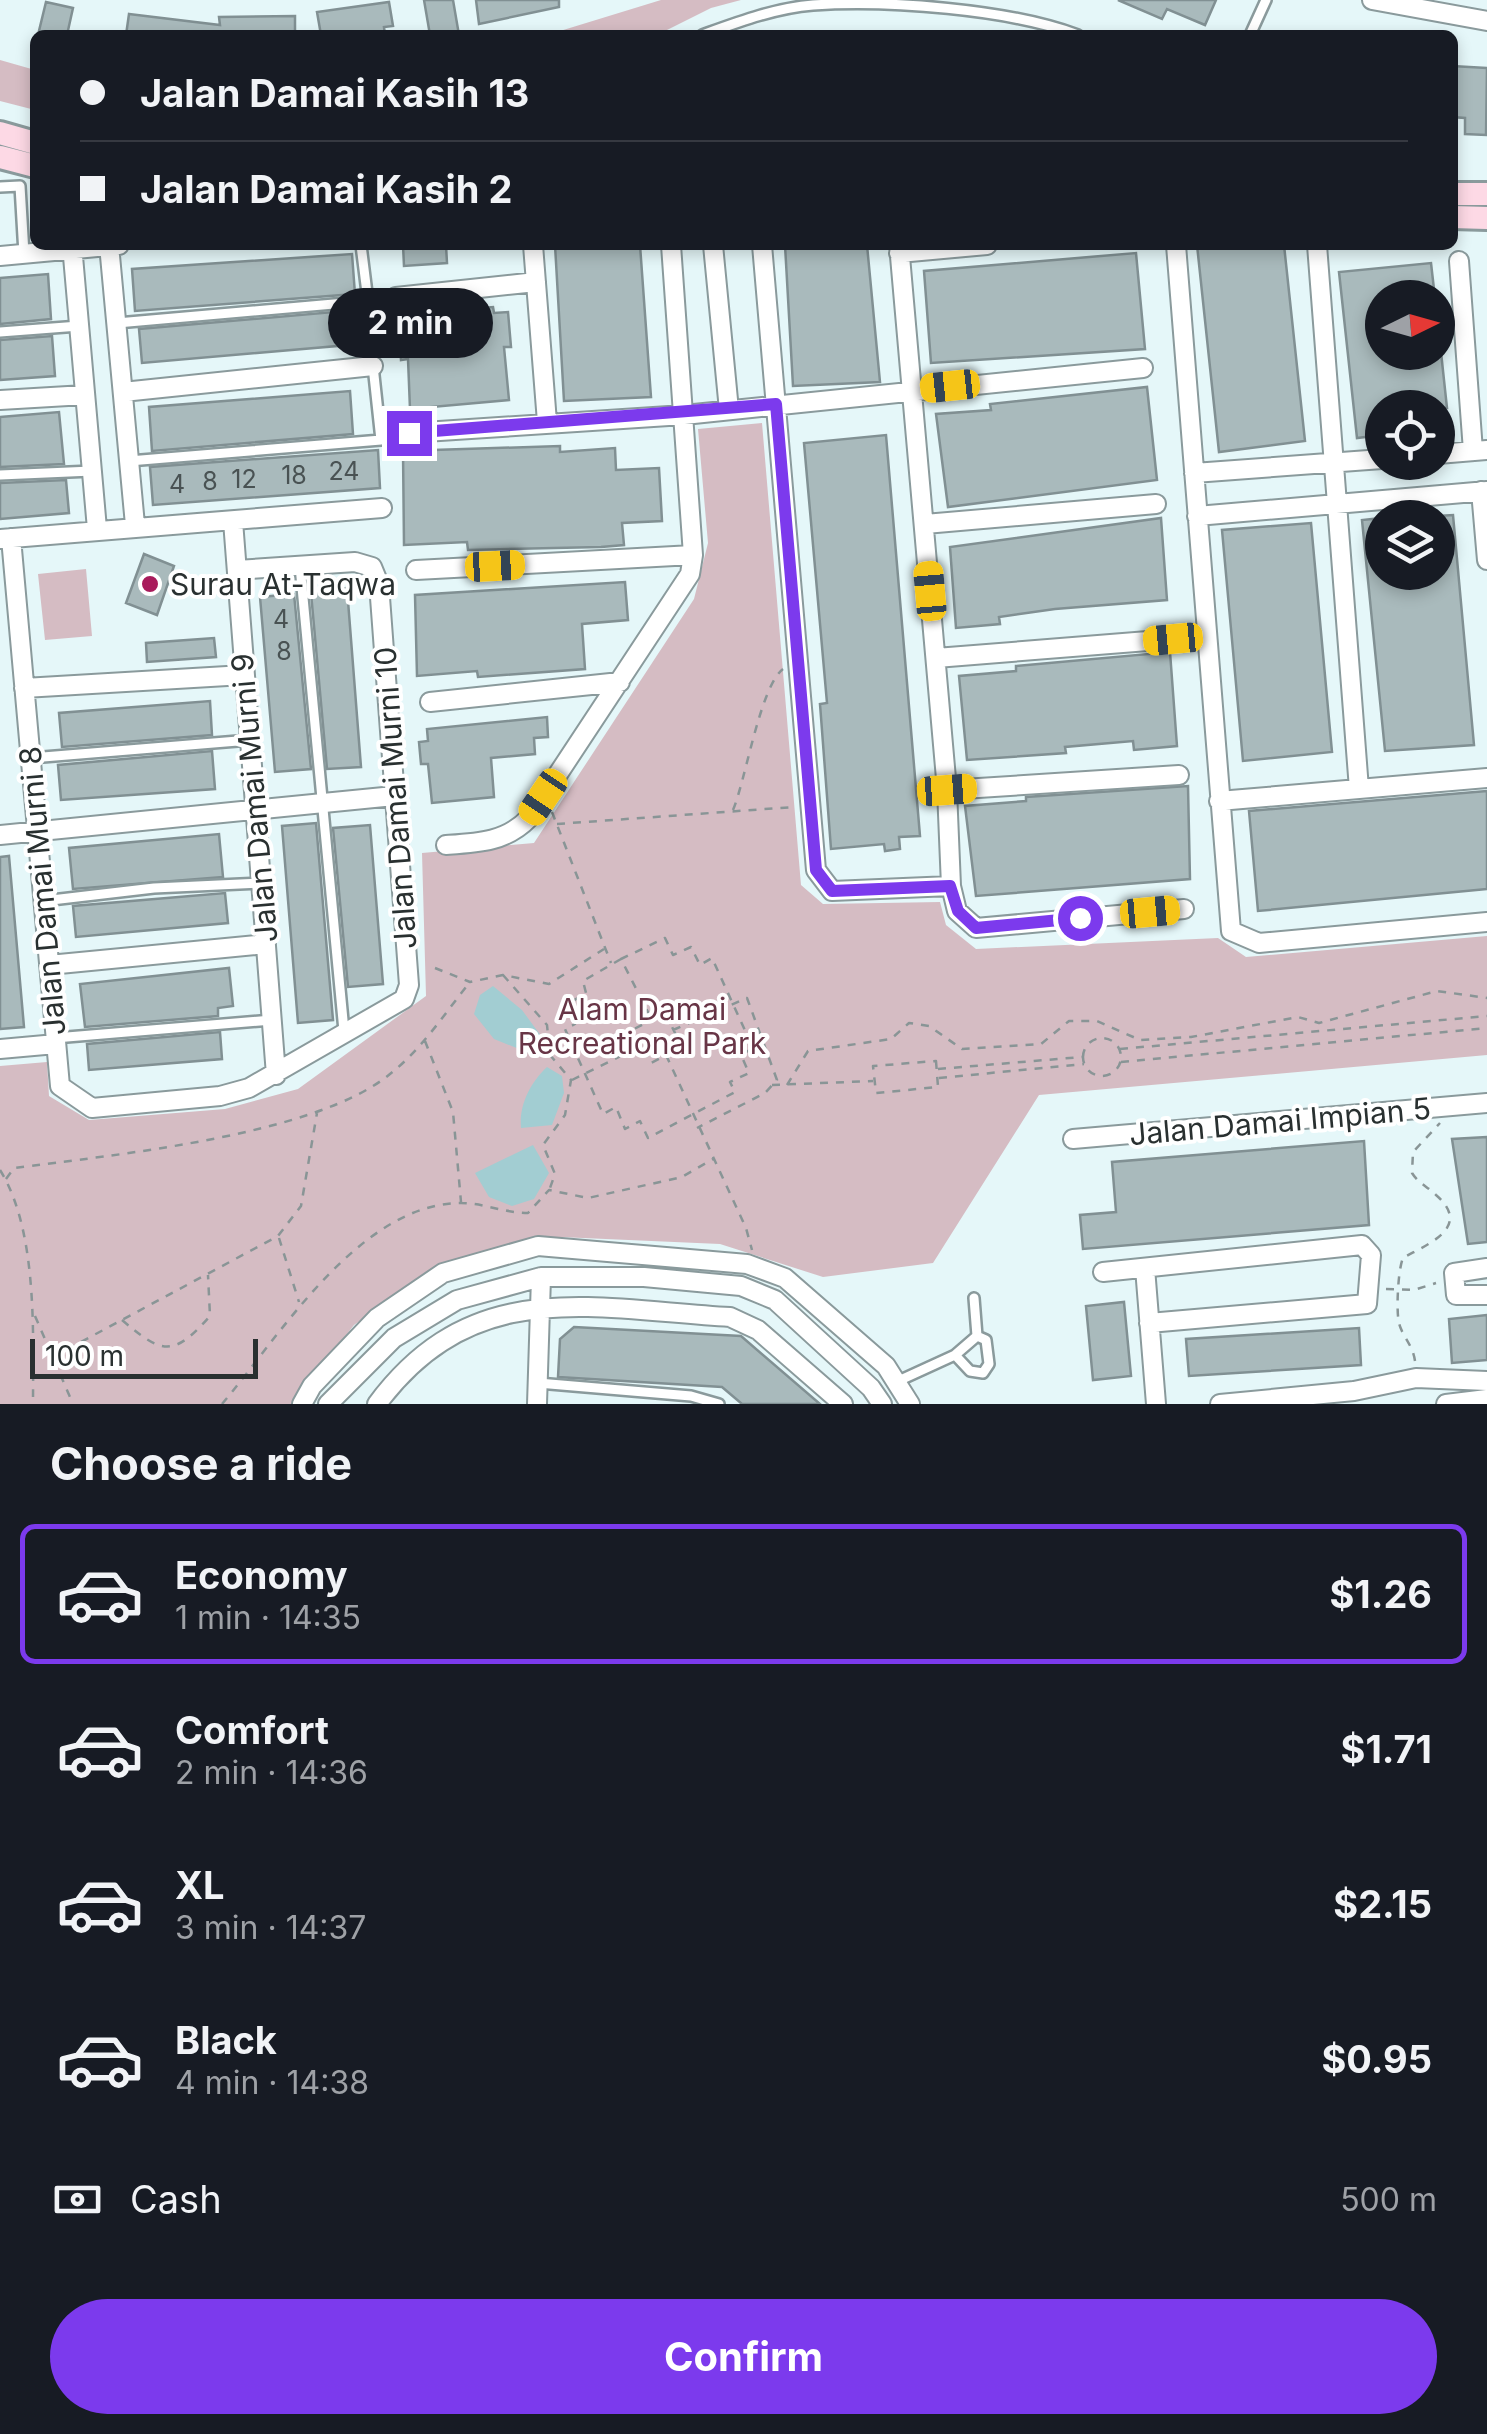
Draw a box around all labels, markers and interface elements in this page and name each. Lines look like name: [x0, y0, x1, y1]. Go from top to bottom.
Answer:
text: Jalan Damai Kasih 13: [140, 70, 529, 116]
text: Jalan Damai Kasih 2: [140, 166, 512, 212]
north arrow: [1365, 280, 1455, 370]
map controls: [1365, 280, 1455, 590]
callout: 2 min: [326, 288, 492, 358]
text: 2 min: [368, 303, 453, 342]
car: [919, 368, 981, 404]
button: locate: [1365, 390, 1455, 480]
route end: [387, 411, 432, 456]
house number: 24: [328, 456, 360, 486]
house number: 18: [281, 460, 307, 490]
house number: 12: [231, 464, 257, 494]
house number: 8: [202, 466, 218, 496]
house number: 4: [169, 469, 185, 499]
button: layers: [1365, 500, 1455, 590]
car: [464, 549, 526, 583]
car: [912, 560, 948, 622]
place label: Surau At-Taqwa: [170, 566, 396, 602]
marker: Surau At-Taqwa: [139, 573, 161, 595]
house number: 4: [273, 604, 289, 634]
car: [1142, 621, 1204, 657]
house number: 8: [276, 636, 292, 666]
street label: Jalan Damai Murni 10: [366, 646, 424, 950]
street label: Jalan Damai Murni 9: [223, 652, 285, 944]
street label: Jalan Damai Murni 8: [11, 745, 73, 1037]
car: [514, 764, 572, 830]
car: [916, 773, 978, 807]
car: [1119, 894, 1181, 930]
route start: [1058, 896, 1103, 941]
park label: Alam Damai Recreational Park: [518, 991, 767, 1061]
street label: Jalan Damai Impian 5: [1128, 1090, 1432, 1152]
scale bar: [30, 1334, 258, 1378]
text: 100 m: [45, 1339, 124, 1373]
text: Choose a ride: [50, 1436, 352, 1491]
icon: car: [55, 1549, 145, 1639]
text: Economy: [175, 1552, 348, 1598]
text: $1.26: [1329, 1571, 1432, 1617]
text: 1 min · 14:35: [175, 1598, 361, 1637]
icon: car: [55, 1704, 145, 1794]
text: Comfort: [175, 1707, 329, 1753]
text: $1.71: [1341, 1726, 1432, 1772]
text: 2 min · 14:36: [175, 1753, 368, 1792]
icon: car: [55, 1859, 145, 1949]
text: XL: [175, 1862, 225, 1908]
text: $2.15: [1333, 1881, 1432, 1927]
text: 3 min · 14:37: [175, 1908, 366, 1947]
icon: car: [55, 2014, 145, 2104]
text: Black: [175, 2017, 277, 2063]
text: $0.95: [1321, 2036, 1432, 2082]
text: 4 min · 14:38: [175, 2063, 369, 2102]
icon: cash: [50, 2172, 105, 2227]
text: Cash: [130, 2176, 222, 2222]
text: 500 m: [1340, 2180, 1437, 2219]
button: Confirm: [50, 2299, 1437, 2414]

